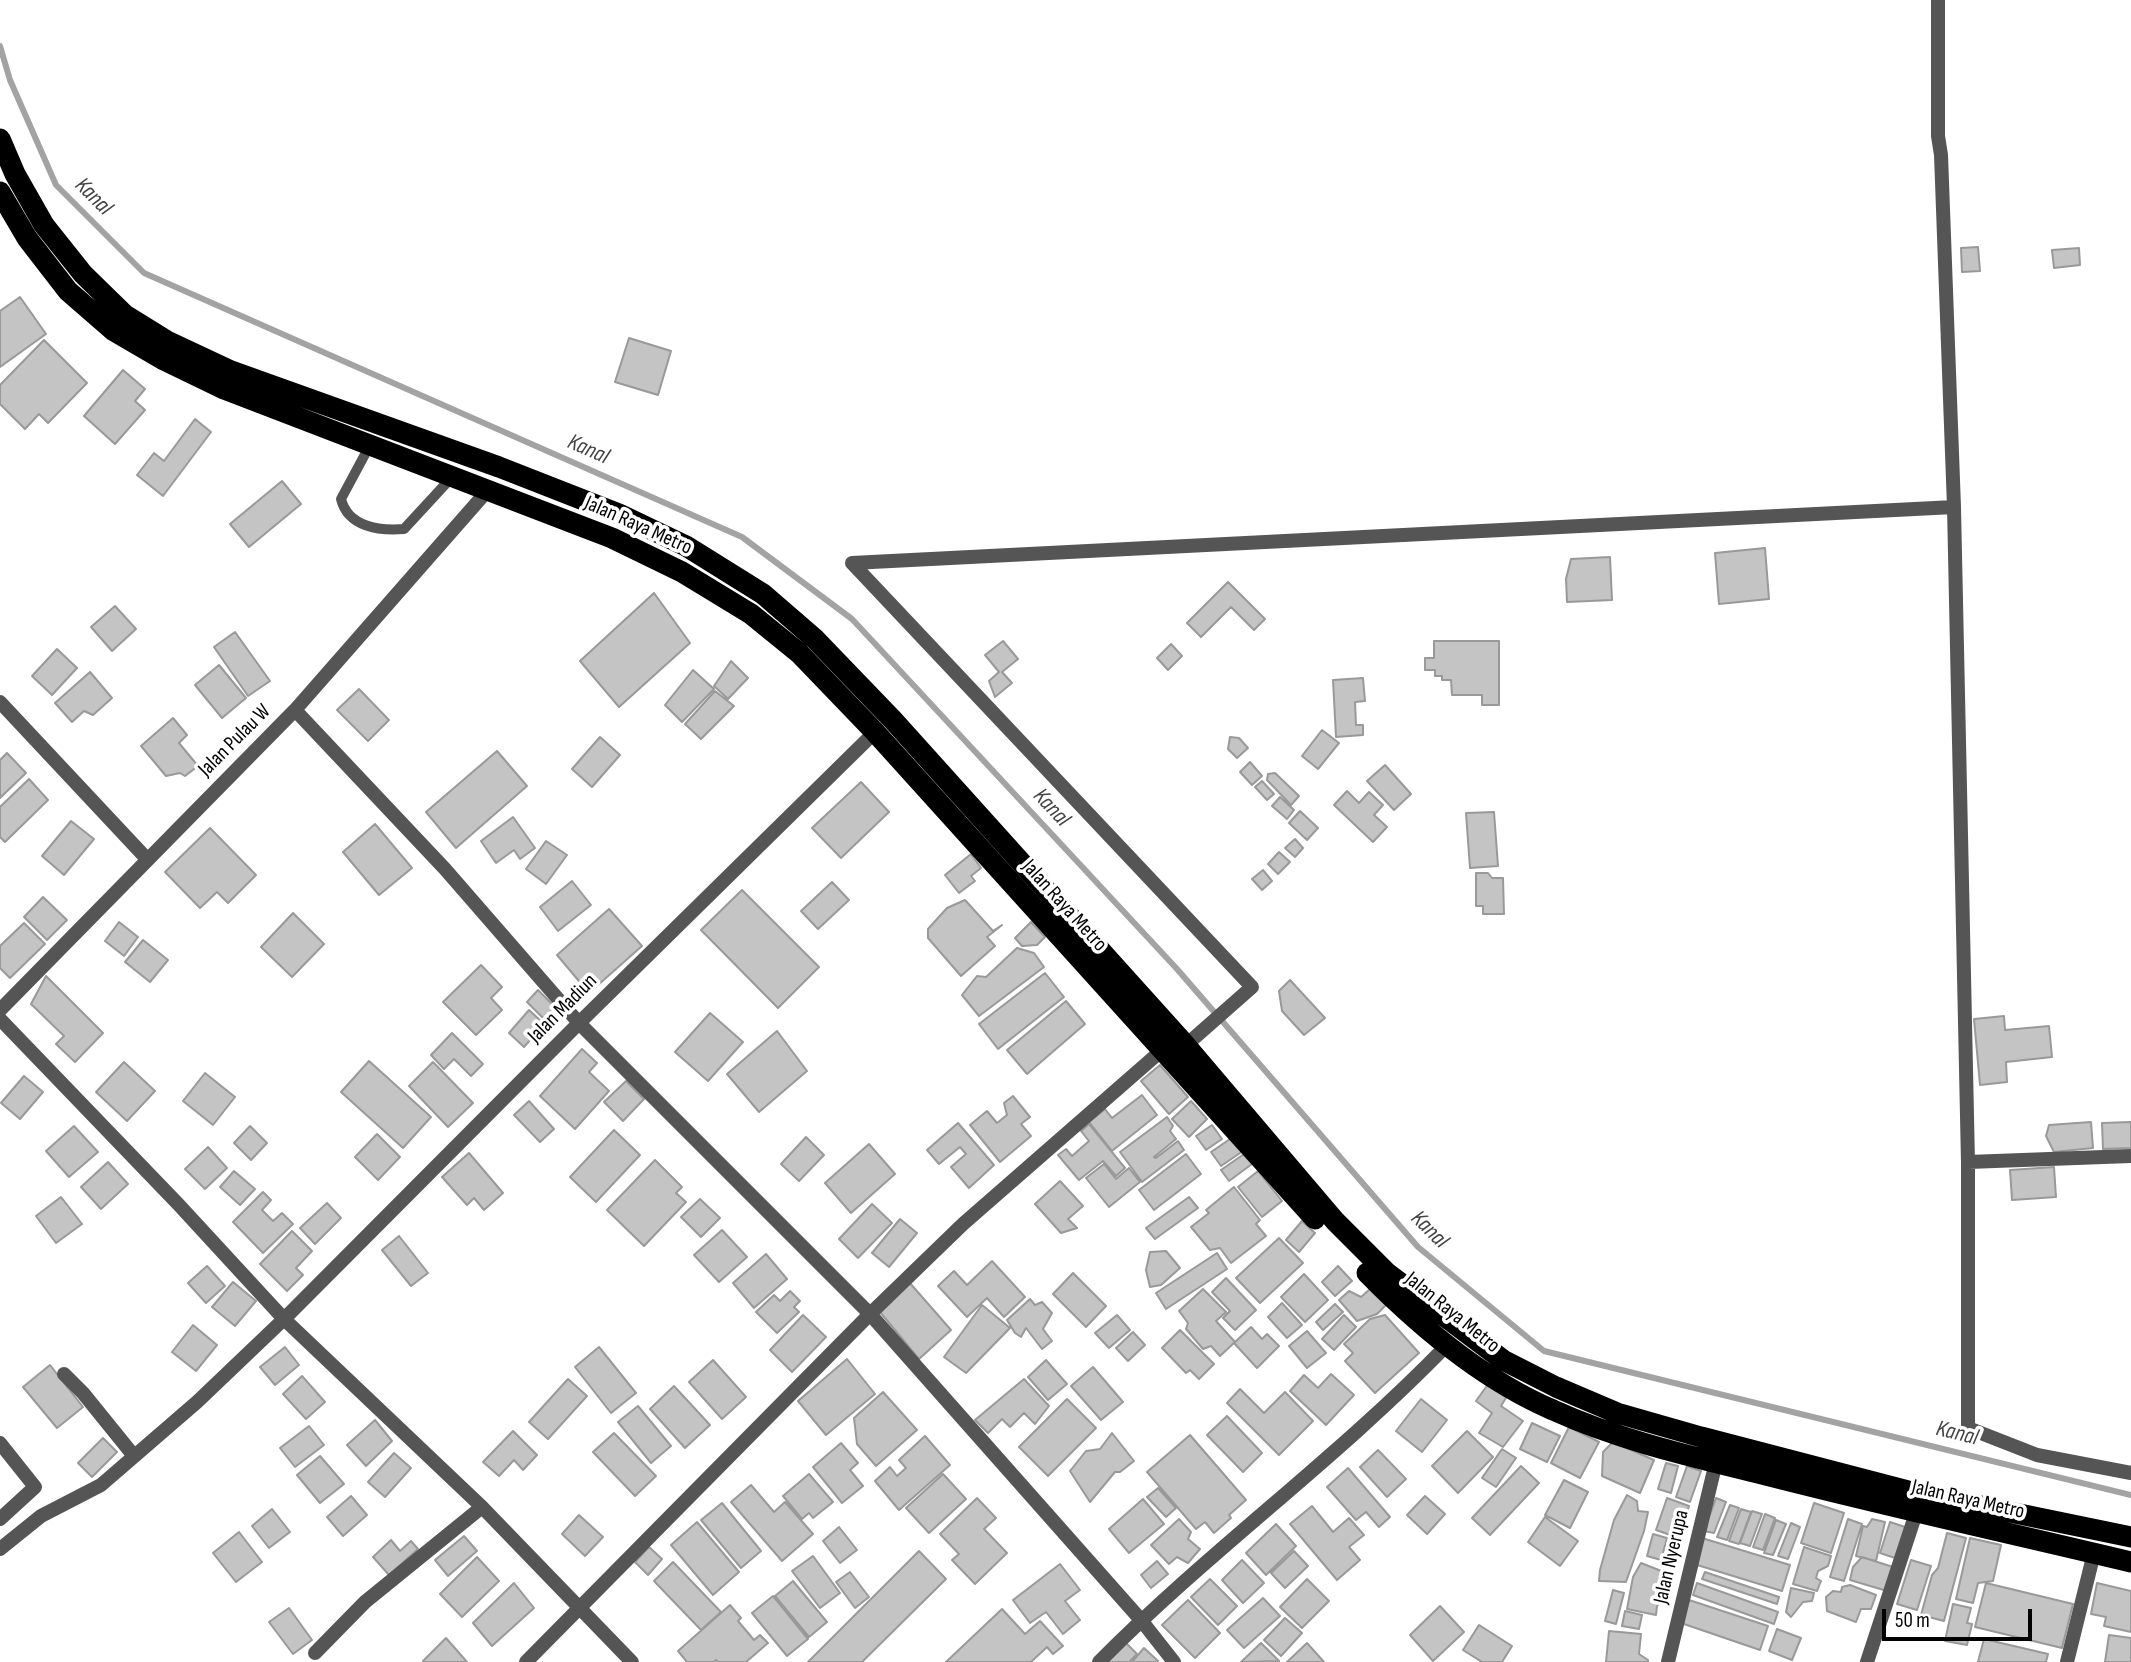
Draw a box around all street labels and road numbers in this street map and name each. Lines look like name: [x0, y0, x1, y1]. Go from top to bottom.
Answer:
street label: Jalan Raya Metro: [580, 491, 696, 561]
street label: Jalan Pulau W: [194, 700, 276, 782]
street label: Jalan Raya Metro: [1016, 855, 1112, 957]
street label: Jalan Madiun: [523, 969, 603, 1049]
street label: Jalan Raya Metro: [1399, 1267, 1505, 1359]
street label: Jalan Raya Metro: [1909, 1475, 2027, 1525]
street label: Jalan Nyerupa: [1649, 1508, 1695, 1606]

